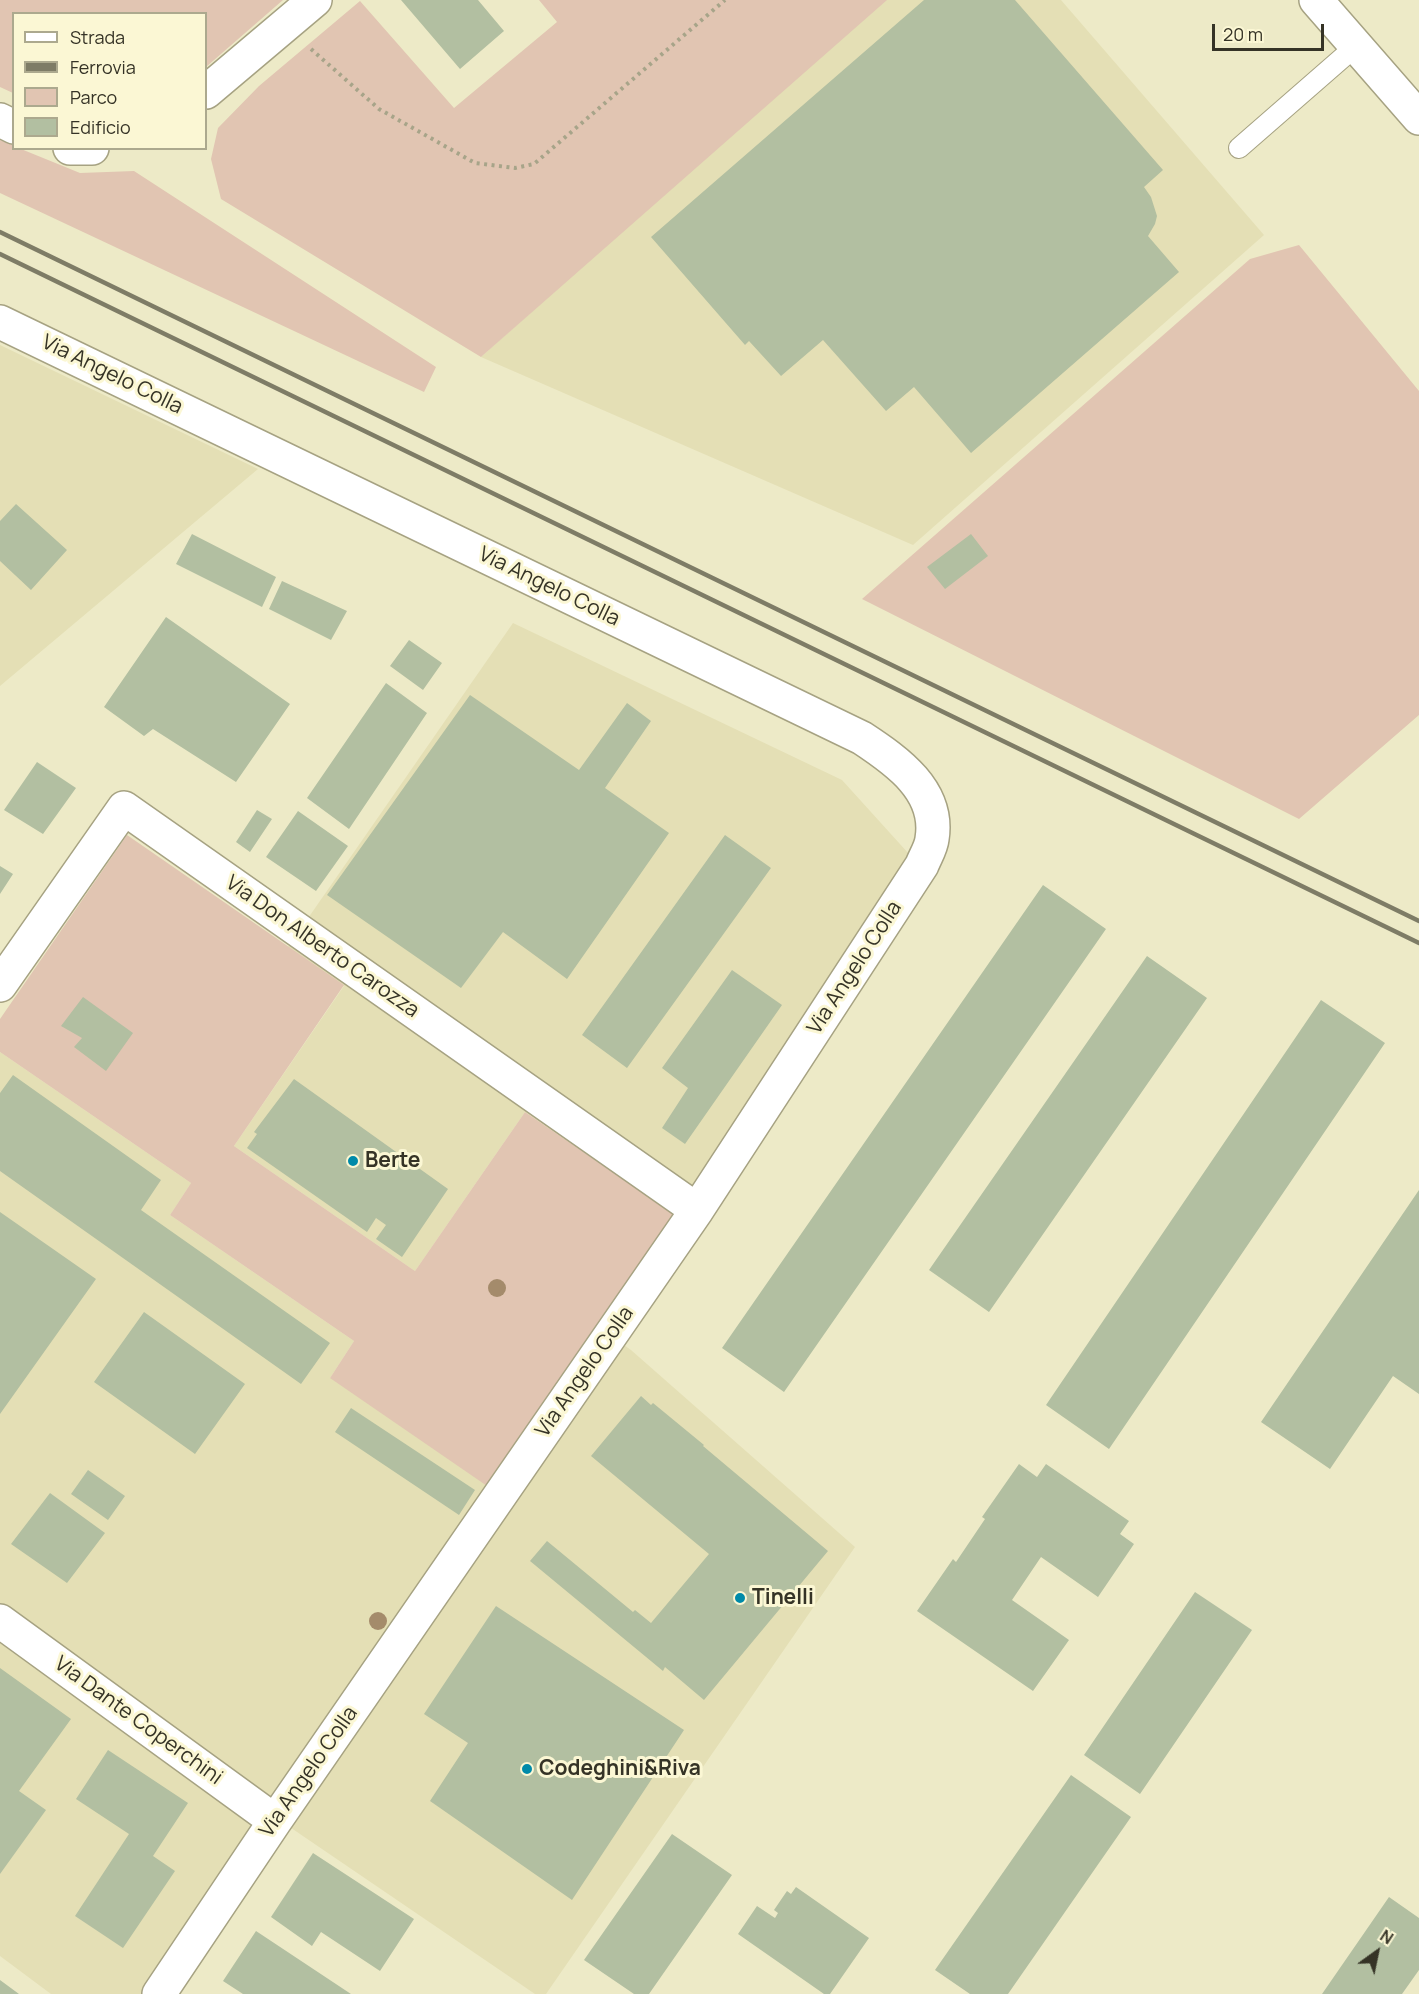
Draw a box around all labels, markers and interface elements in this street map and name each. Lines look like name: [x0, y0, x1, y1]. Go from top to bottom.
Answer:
legend: [12, 12, 207, 150]
scale bar: [1215, 12, 1328, 50]
text: 20 m: [1223, 22, 1263, 46]
text: Strada: [70, 25, 125, 49]
text: Ferrovia: [70, 55, 136, 79]
text: Parco: [70, 85, 117, 109]
text: Edificio: [70, 115, 131, 139]
street label: Via Angelo Colla: [37, 330, 187, 420]
street label: Via Angelo Colla: [474, 542, 624, 632]
street label: Via Don Alberto Carozza: [220, 871, 424, 1023]
street label: Via Angelo Colla: [803, 897, 907, 1039]
place label: Berte: [365, 1148, 420, 1174]
marker: Berte: [346, 1154, 360, 1168]
street label: Via Angelo Colla: [531, 1302, 639, 1442]
place label: Tinelli: [752, 1585, 814, 1611]
marker: Tinelli: [733, 1591, 747, 1605]
street label: Via Dante Coperchini: [49, 1652, 227, 1790]
street label: Via Angelo Colla: [255, 1702, 363, 1842]
place label: Codeghini&Riva: [539, 1756, 701, 1782]
marker: Codeghini&Riva: [520, 1762, 534, 1776]
north arrow: [1347, 1922, 1407, 1982]
text: N: [1376, 1925, 1398, 1949]

